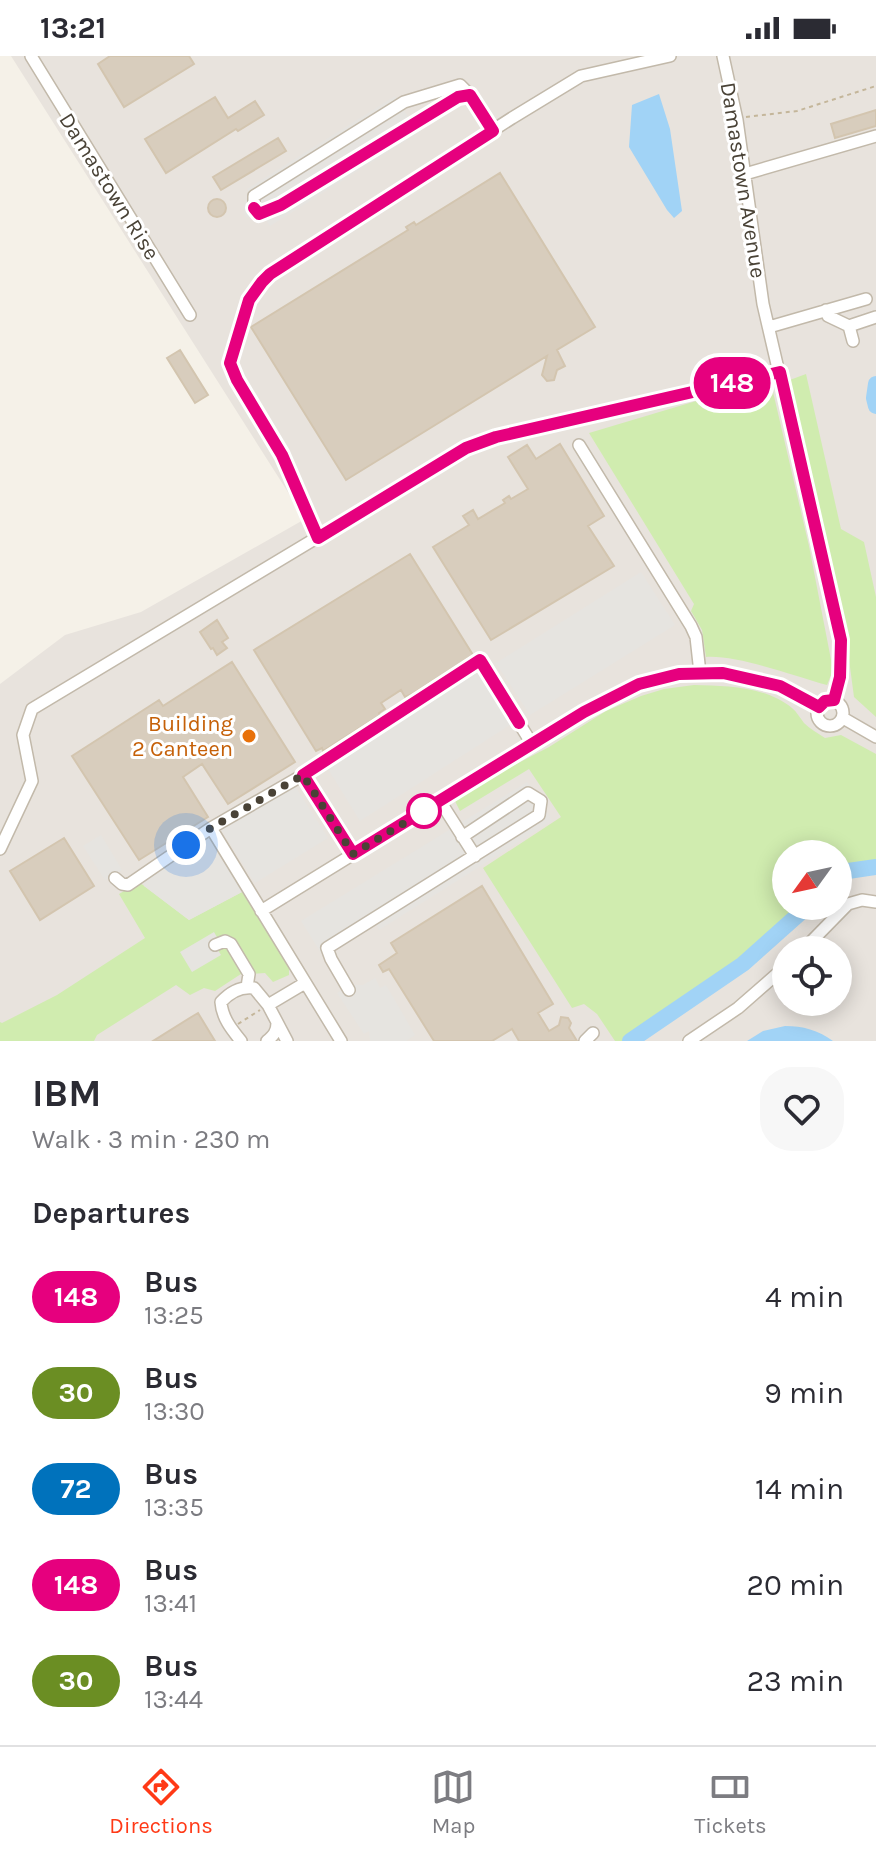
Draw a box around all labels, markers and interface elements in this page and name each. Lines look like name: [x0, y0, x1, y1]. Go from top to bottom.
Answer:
text: 13:21: [40, 10, 106, 46]
street label: Damastown Avenue: [715, 80, 771, 280]
street label: Damastown Rise: [53, 108, 165, 265]
line badge: 148: [686, 357, 778, 409]
text: 148: [710, 366, 754, 399]
place label: Building 2 Canteen: [132, 711, 234, 762]
marker: Building 2 Canteen: [240, 727, 258, 745]
unlabelled marker: [407, 794, 441, 828]
your location: [166, 825, 206, 865]
north arrow: [772, 840, 852, 920]
map controls: [772, 840, 852, 1016]
button: locate: [772, 936, 852, 1016]
button: heart: [760, 1067, 844, 1151]
text: IBM: [32, 1071, 101, 1116]
text: Walk · 3 min · 230 m: [32, 1124, 270, 1155]
text: Departures: [32, 1195, 190, 1231]
text: Bus: [144, 1264, 198, 1300]
text: 4 min: [765, 1279, 844, 1315]
text: 148: [54, 1280, 98, 1313]
text: 13:25: [144, 1300, 204, 1331]
text: Bus: [144, 1360, 198, 1396]
text: 9 min: [764, 1375, 844, 1411]
text: 30: [58, 1376, 94, 1409]
text: 13:30: [144, 1396, 205, 1427]
text: Bus: [144, 1456, 198, 1492]
text: 14 min: [755, 1471, 844, 1507]
text: 72: [61, 1472, 91, 1505]
text: 13:35: [144, 1492, 204, 1523]
text: Bus: [144, 1552, 198, 1588]
text: 20 min: [747, 1567, 844, 1603]
text: 148: [54, 1568, 98, 1601]
text: 13:41: [144, 1588, 197, 1619]
text: Bus: [144, 1648, 198, 1684]
text: 23 min: [747, 1663, 844, 1699]
text: 30: [58, 1664, 94, 1697]
text: 13:44: [144, 1684, 203, 1715]
tab: Directions: [109, 1765, 213, 1839]
tab: Map: [431, 1765, 475, 1839]
tab: Tickets: [694, 1765, 767, 1839]

